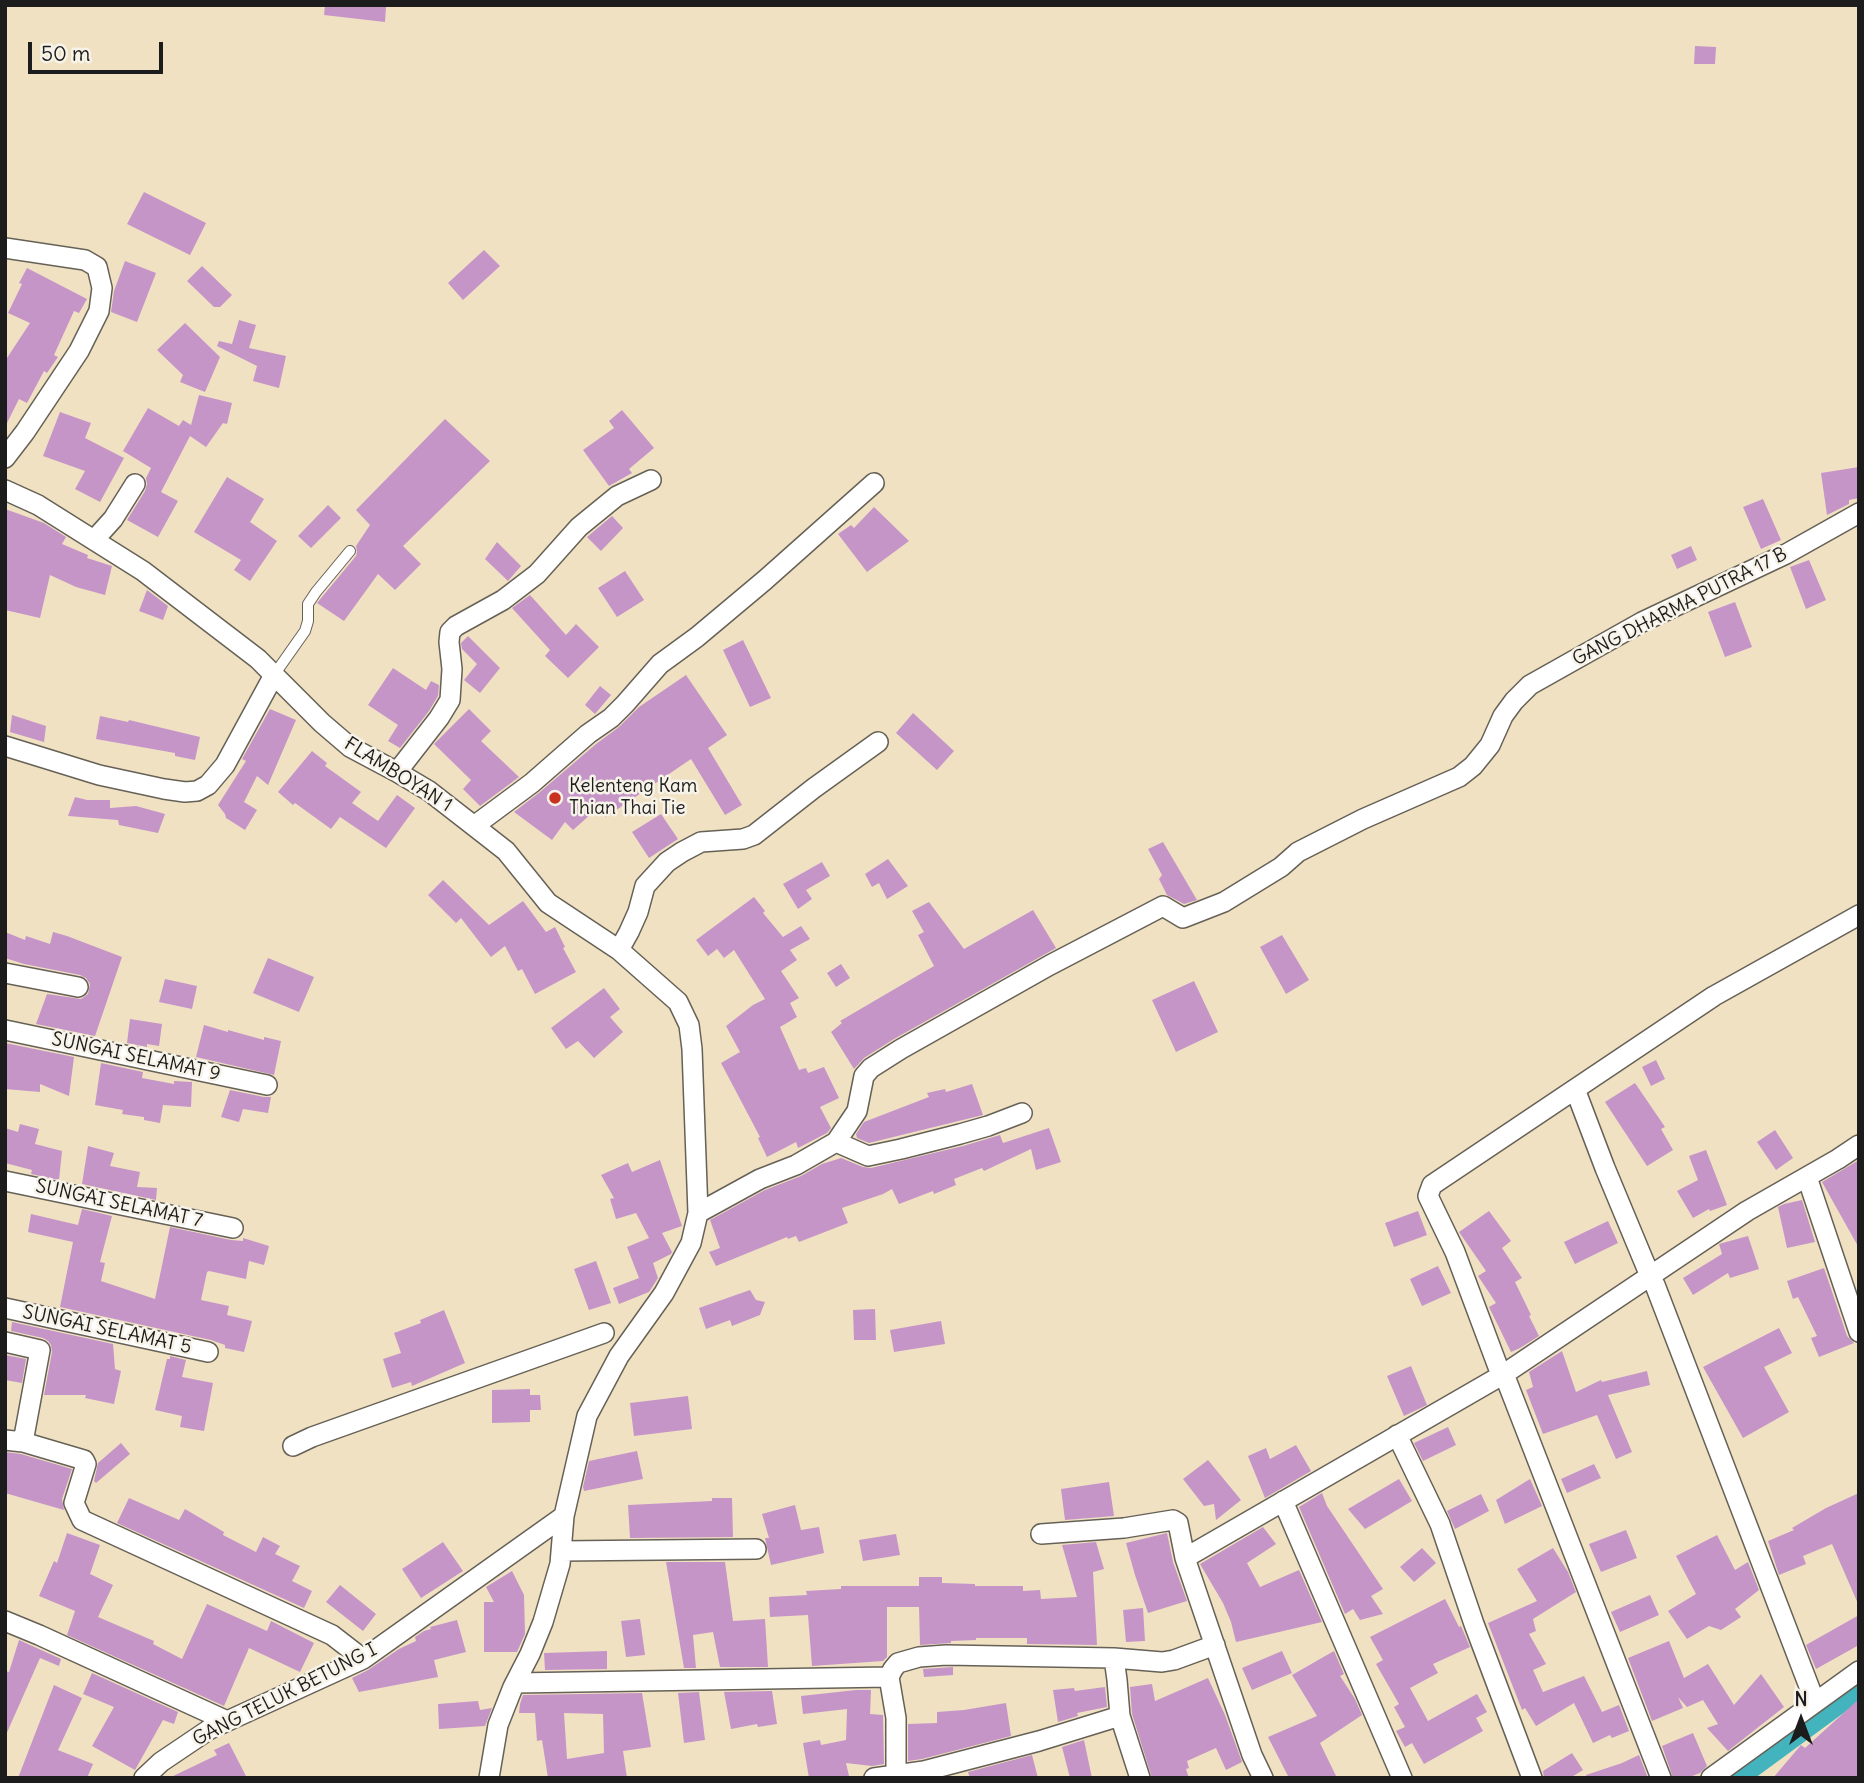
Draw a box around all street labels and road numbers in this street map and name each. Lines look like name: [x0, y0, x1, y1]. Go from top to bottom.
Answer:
street label: GANG DHARMA PUTRA 17 B: [1569, 543, 1791, 671]
street label: FLAMBOYAN 1: [340, 733, 456, 817]
street label: SUNGAI SELAMAT 9: [50, 1028, 222, 1086]
street label: SUNGAI SELAMAT 7: [33, 1175, 205, 1233]
street label: SUNGAI SELAMAT 5: [21, 1301, 193, 1359]
street label: GANG TELUK BETUNG I: [189, 1639, 381, 1751]

